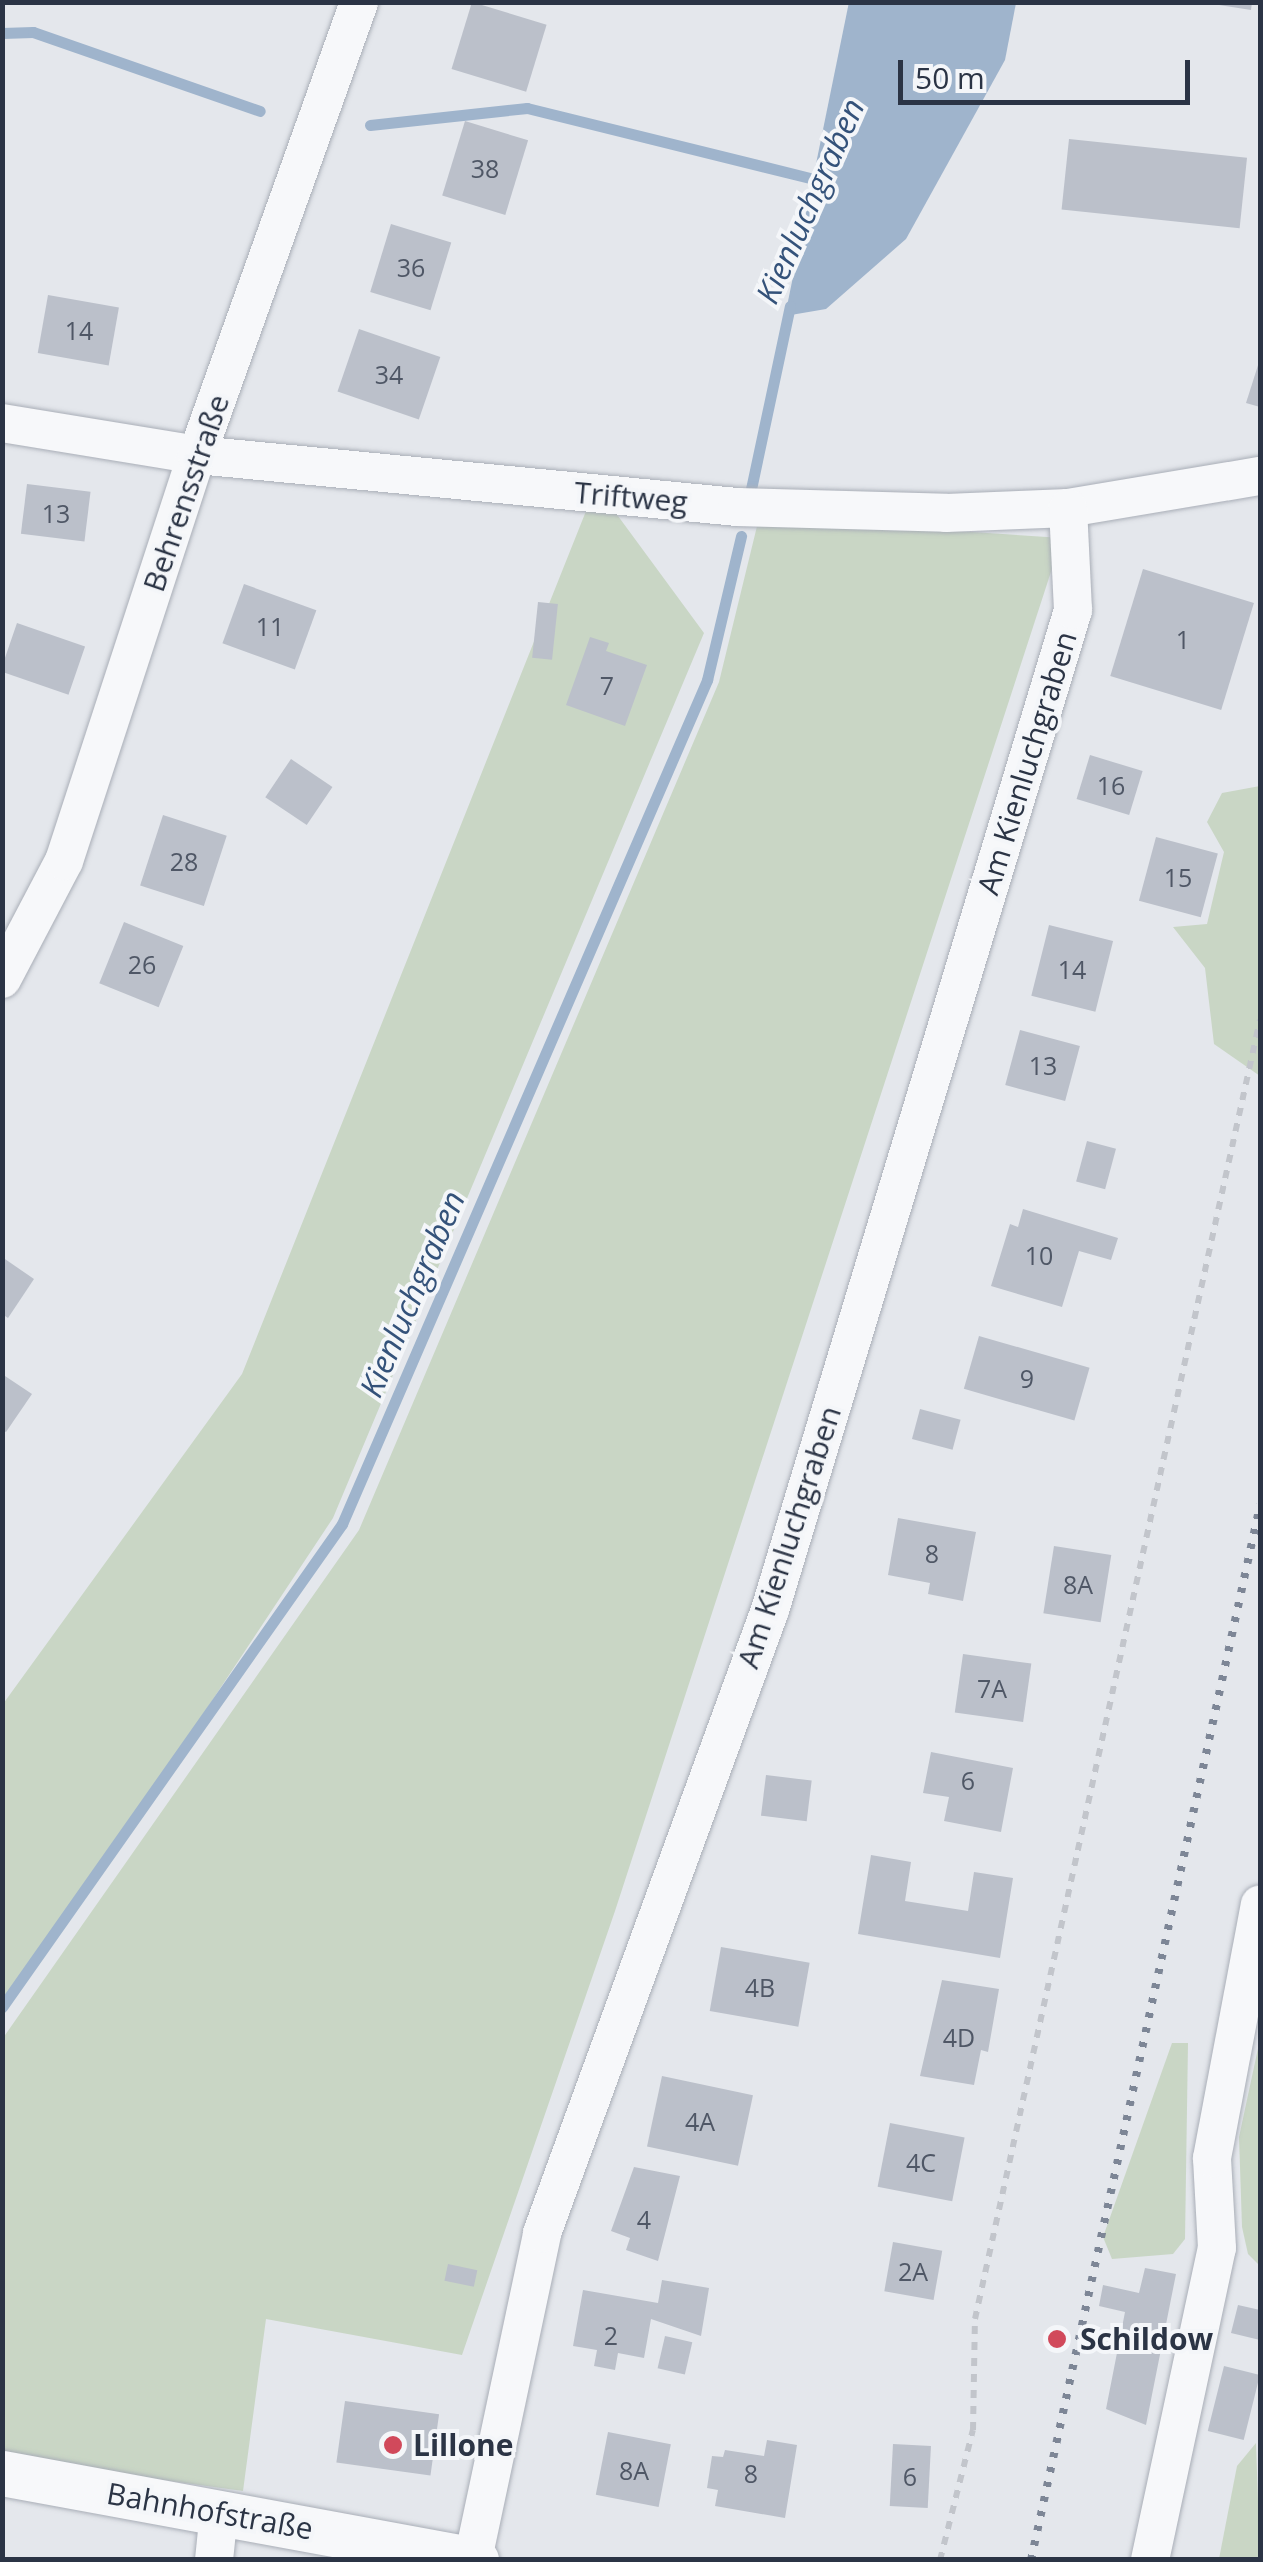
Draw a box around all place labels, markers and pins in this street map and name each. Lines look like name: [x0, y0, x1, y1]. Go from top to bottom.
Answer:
place label: Schildow: [1080, 2321, 1213, 2357]
marker: Schildow: [1044, 2326, 1070, 2352]
place label: Lillone: [413, 2427, 513, 2463]
marker: Lillone: [382, 2434, 404, 2456]

